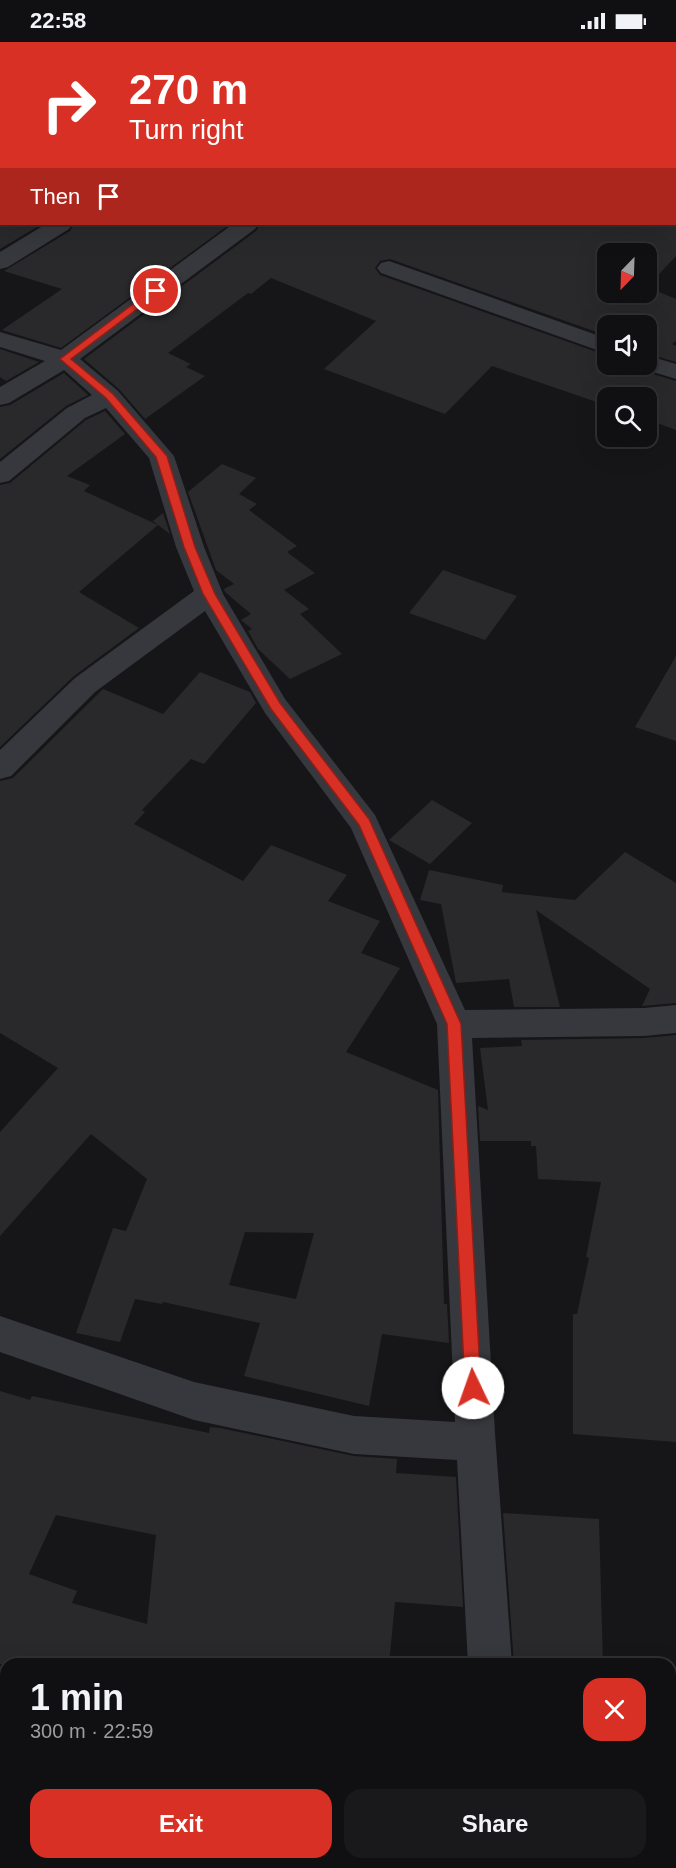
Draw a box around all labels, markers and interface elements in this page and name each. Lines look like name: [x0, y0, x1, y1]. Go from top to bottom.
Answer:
text: 22:58: [30, 8, 86, 33]
icon: right: [30, 66, 108, 144]
text: 270 m: [129, 66, 248, 113]
text: Turn right: [129, 115, 244, 145]
icon: arrive: [92, 180, 125, 213]
text: Then: [30, 184, 80, 209]
north arrow: [597, 243, 657, 303]
map controls: [597, 243, 657, 447]
pin: [130, 265, 181, 316]
icon: arrive: [139, 274, 172, 307]
button: sound: [597, 315, 657, 375]
button: search: [597, 387, 657, 447]
position arrow: [441, 1356, 505, 1420]
text: 1 min: [30, 1677, 124, 1718]
button: close: [583, 1678, 646, 1741]
text: 300 m · 22:59: [30, 1720, 153, 1742]
button: Exit: [30, 1789, 332, 1858]
button: Share: [344, 1789, 646, 1858]

